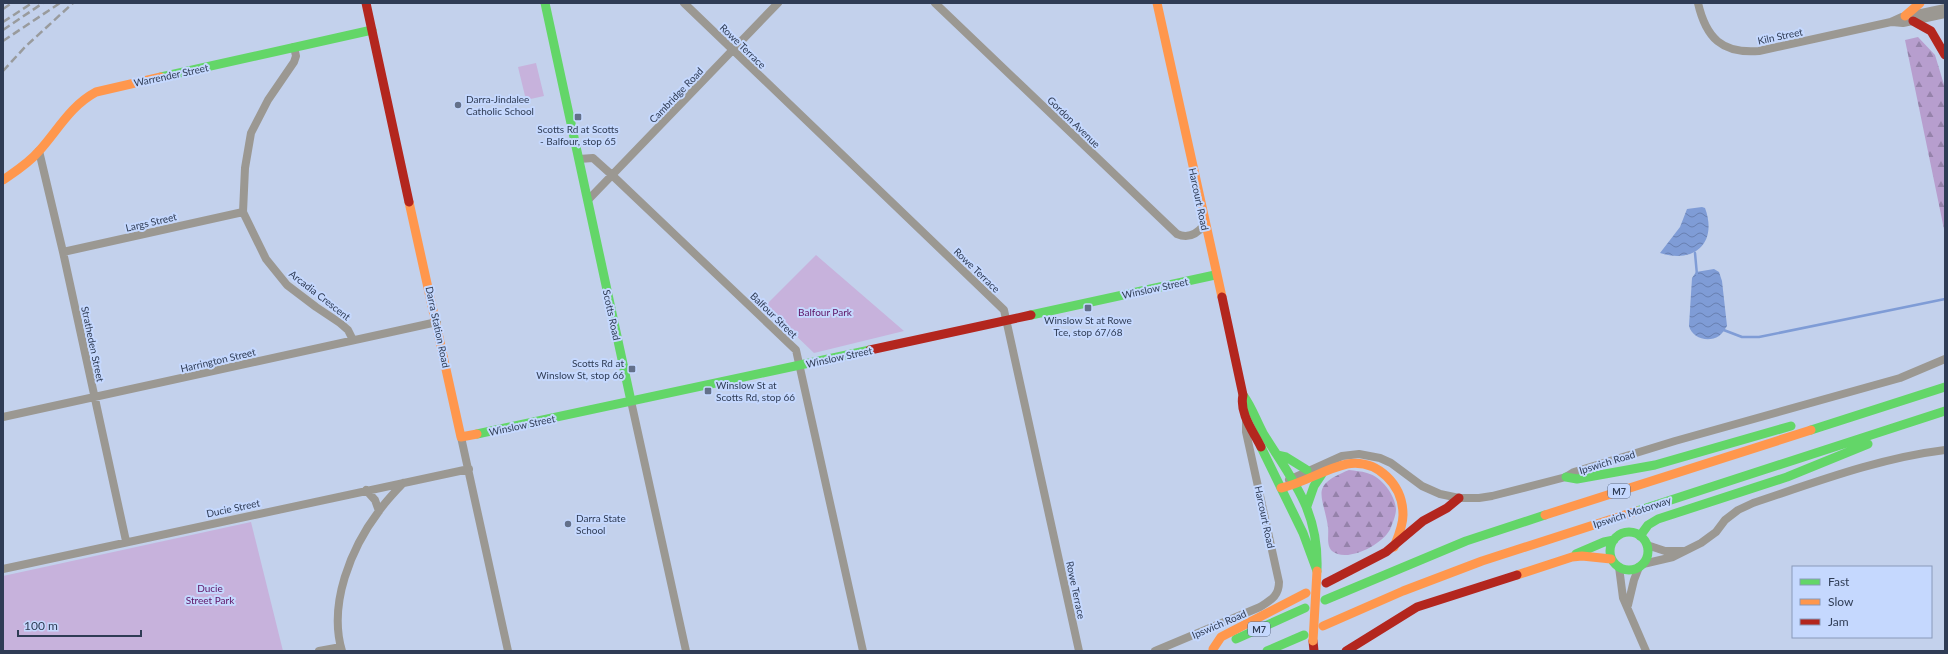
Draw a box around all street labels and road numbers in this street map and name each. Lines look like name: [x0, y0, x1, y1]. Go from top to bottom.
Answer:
street label: Rowe Terrace: [718, 21, 768, 71]
street label: Kiln Street: [1756, 25, 1804, 47]
street label: Warrender Street: [133, 61, 210, 89]
street label: Cambridge Road: [647, 65, 705, 125]
street label: Gordon Avenue: [1045, 94, 1103, 150]
street label: Harcourt Road: [1186, 167, 1212, 231]
street label: Largs Street: [124, 210, 178, 234]
street label: Rowe Terrace: [952, 245, 1002, 295]
street label: Arcadia Crescent: [287, 267, 353, 323]
street label: Winslow Street: [1121, 275, 1189, 301]
street label: Darra Station Road: [423, 285, 453, 369]
street label: Scotts Road: [601, 289, 623, 341]
street label: Balfour Street: [748, 290, 800, 341]
street label: Stratheden Street: [79, 305, 107, 383]
street label: Winslow Street: [805, 344, 873, 370]
street label: Harrington Street: [179, 345, 257, 374]
street label: Winslow Street: [488, 412, 556, 438]
street label: Ipswich Road: [1578, 448, 1636, 476]
road number: M7: [1608, 484, 1630, 498]
street label: Harcourt Road: [1252, 485, 1278, 549]
street label: Ipswich Motorway: [1592, 493, 1673, 530]
street label: Ducie Street: [205, 496, 261, 520]
street label: Rowe Terrace: [1064, 560, 1088, 620]
street label: Ipswich Road: [1190, 607, 1248, 641]
road number: M7: [1248, 622, 1270, 636]

